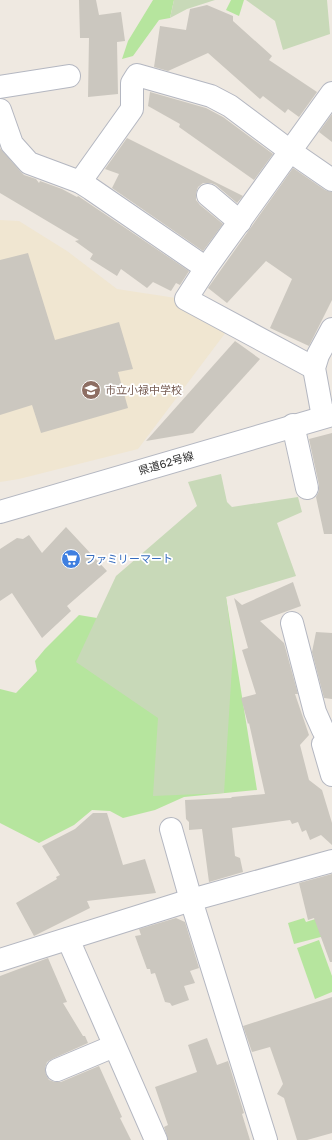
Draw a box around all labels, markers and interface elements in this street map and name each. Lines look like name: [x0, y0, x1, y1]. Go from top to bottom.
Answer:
school or university icon: 市立小禄中学校: [80, 379, 102, 401]
place label: 市立小禄中学校: [105, 383, 182, 396]
street label: 県道62号線: [137, 448, 195, 477]
supermarket icon: ファミリーマート: [60, 548, 82, 570]
place label: ファミリーマート: [85, 552, 173, 565]

